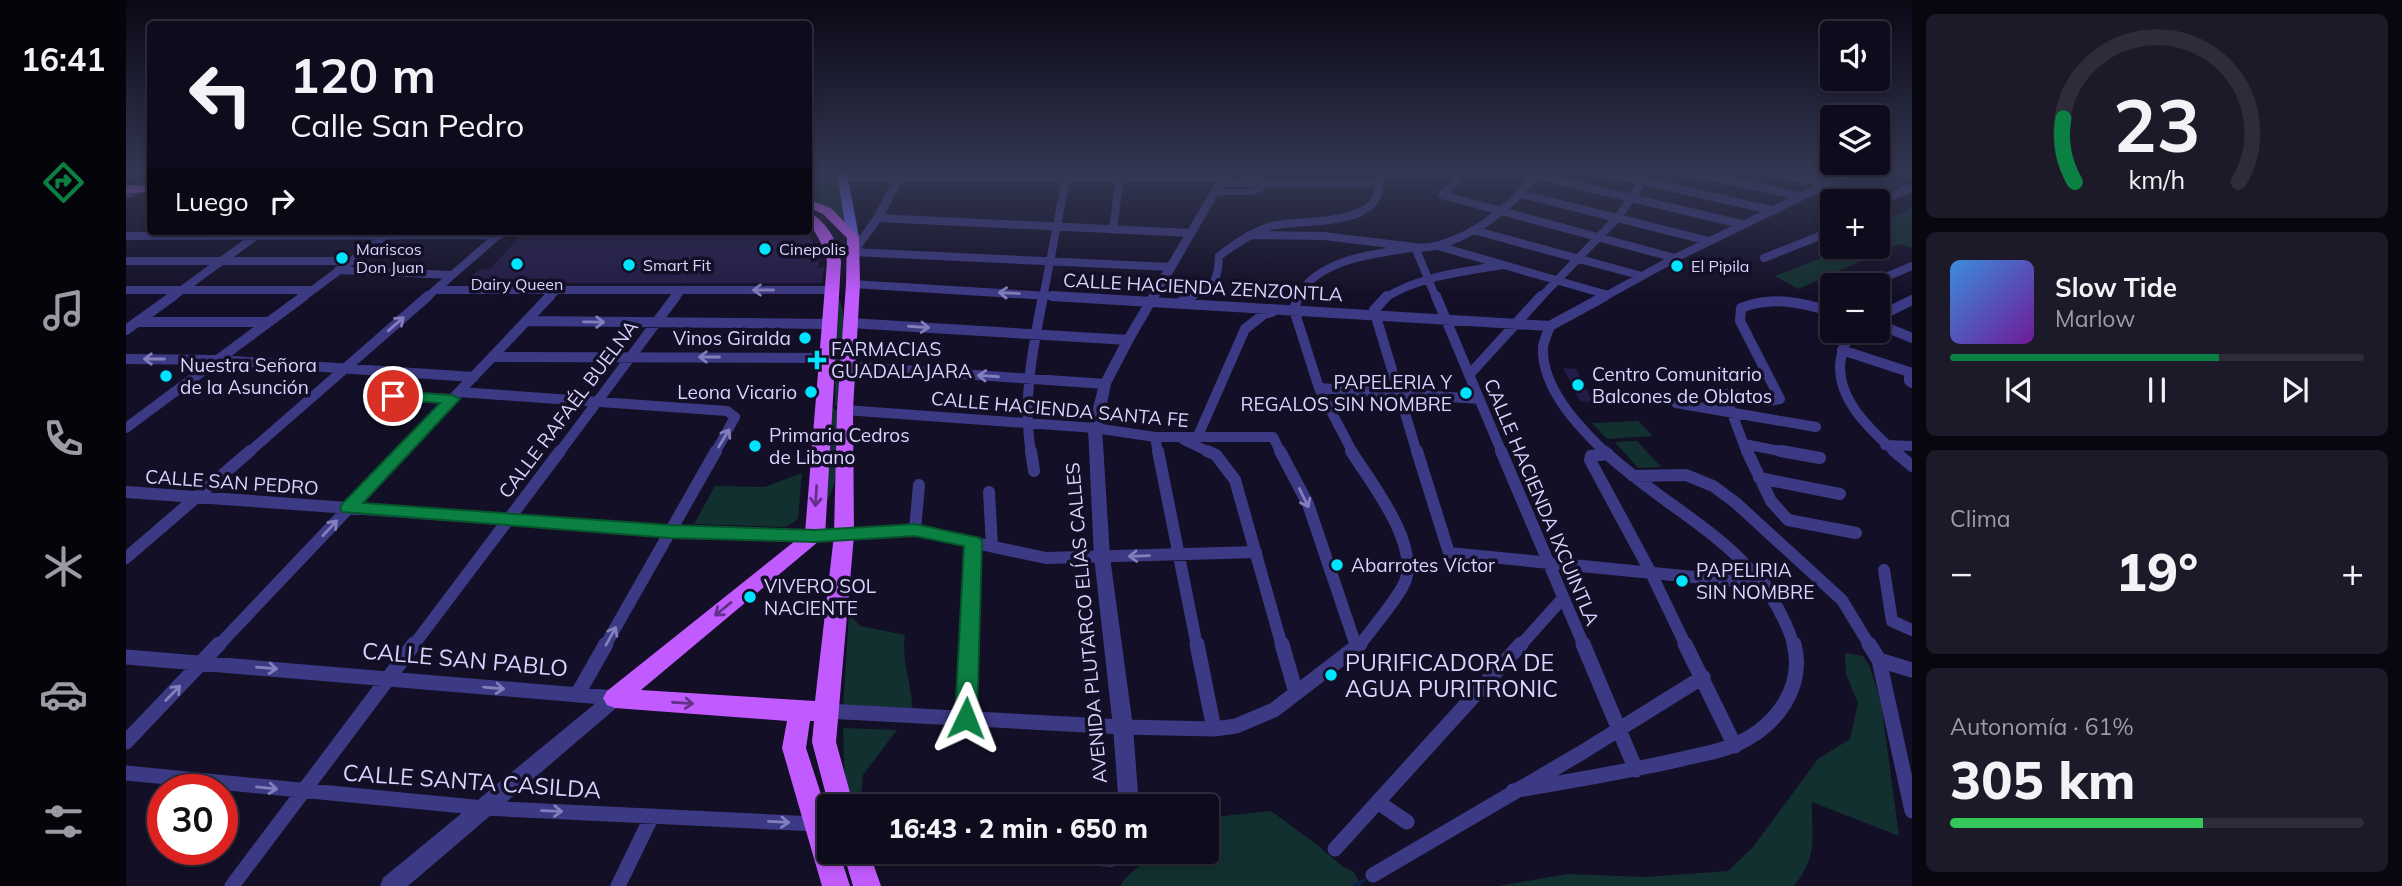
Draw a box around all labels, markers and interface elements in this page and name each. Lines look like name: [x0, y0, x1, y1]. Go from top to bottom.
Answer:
map controls: [1820, 21, 1890, 343]
button: sound: [1820, 21, 1890, 91]
text: 16:41: [21, 39, 105, 79]
text: 120 m: [290, 44, 436, 105]
icon: left: [175, 49, 266, 140]
text: 23: [2113, 79, 2201, 170]
text: Calle San Pedro: [290, 105, 524, 145]
button: layers: [1820, 105, 1890, 175]
icon: directions: [39, 158, 88, 207]
text: km/h: [2129, 164, 2185, 195]
icon: right: [263, 182, 301, 220]
text: Luego: [175, 185, 249, 218]
button: +: [1820, 189, 1890, 259]
place label: Mariscos Don Juan: [356, 239, 424, 277]
place label: Cinepolis: [779, 239, 846, 259]
marker: Cinepolis: [757, 241, 773, 257]
marker: Mariscos Don Juan: [334, 250, 350, 266]
place label: Smart Fit: [643, 255, 711, 275]
marker: Dairy Queen: [509, 256, 525, 272]
place label: El Pipila: [1691, 256, 1749, 276]
marker: Smart Fit: [621, 257, 637, 273]
marker: El Pipila: [1669, 258, 1685, 274]
street label: CALLE HACIENDA ZENZONTLA: [1063, 268, 1343, 306]
text: Slow Tide: [2055, 271, 2177, 304]
button: −: [1820, 273, 1890, 343]
place label: Dairy Queen: [471, 274, 563, 294]
one-way arrow: [752, 283, 775, 297]
icon: music: [39, 286, 88, 335]
one-way arrow: [998, 286, 1021, 299]
text: Marlow: [2055, 304, 2135, 333]
street label: CALLE RAFAÉL BUELNA: [493, 315, 643, 503]
one-way arrow: [583, 315, 606, 329]
one-way arrow: [386, 316, 404, 332]
one-way arrow: [907, 321, 929, 334]
place label: Vinos Giralda: [673, 326, 791, 350]
marker: Vinos Giralda: [797, 330, 813, 346]
place label: FARMACIAS GUADALAJARA: [831, 337, 972, 383]
one-way arrow: [698, 350, 721, 364]
marker: FARMACIAS GUADALAJARA: [809, 352, 825, 368]
one-way arrow: [143, 353, 166, 366]
place label: Nuestra Señora de la Asunción: [180, 353, 317, 399]
place label: Centro Comunitario Balcones de Oblatos: [1592, 362, 1772, 408]
pin: [363, 366, 423, 426]
marker: Nuestra Señora de la Asunción: [158, 368, 174, 384]
one-way arrow: [978, 369, 1000, 382]
place label: PAPELERIA Y REGALOS SIN NOMBRE: [1240, 370, 1452, 416]
icon: previous: [2000, 371, 2038, 409]
icon: pause: [2138, 371, 2176, 409]
icon: next: [2276, 371, 2314, 409]
street label: CALLE HACIENDA IXCUINTLA: [1479, 375, 1605, 629]
icon: arrive: [374, 377, 412, 415]
marker: Centro Comunitario Balcones de Oblatos: [1570, 377, 1586, 393]
place label: Leona Vicario: [677, 380, 797, 404]
marker: Leona Vicario: [803, 384, 819, 400]
marker: PAPELERIA Y REGALOS SIN NOMBRE: [1458, 385, 1474, 401]
street label: CALLE HACIENDA SANTA FE: [930, 386, 1190, 432]
icon: phone: [39, 414, 88, 463]
place label: Primaria Cedros de Libano: [769, 423, 910, 469]
one-way arrow: [717, 429, 731, 449]
marker: Primaria Cedros de Libano: [747, 438, 763, 454]
street label: AVENIDA PLUTARCO ELÍAS CALLES: [1060, 462, 1112, 784]
street label: CALLE SAN PEDRO: [144, 464, 320, 500]
one-way arrow: [810, 484, 823, 507]
one-way arrow: [1298, 487, 1311, 508]
text: Clima: [1950, 504, 2011, 533]
one-way arrow: [321, 520, 338, 537]
text: 19°: [2116, 539, 2198, 604]
icon: climate: [39, 542, 88, 591]
text: −: [1950, 548, 1973, 596]
text: +: [2341, 548, 2364, 596]
one-way arrow: [1128, 550, 1151, 563]
place label: Abarrotes Víctor: [1351, 553, 1495, 577]
marker: Abarrotes Víctor: [1329, 557, 1345, 573]
place label: PAPELIRIA SIN NOMBRE: [1696, 558, 1814, 604]
marker: PAPELIRIA SIN NOMBRE: [1674, 573, 1690, 589]
place label: VIVERO SOL NACIENTE: [764, 574, 877, 620]
marker: VIVERO SOL NACIENTE: [742, 589, 758, 605]
one-way arrow: [715, 602, 733, 617]
one-way arrow: [604, 626, 618, 646]
street label: CALLE SAN PABLO: [361, 636, 569, 682]
place label: PURIFICADORA DE AGUA PURITRONIC: [1345, 648, 1558, 703]
one-way arrow: [255, 662, 278, 675]
marker: PURIFICADORA DE AGUA PURITRONIC: [1323, 667, 1339, 683]
icon: car: [39, 670, 88, 719]
position arrow: [929, 681, 1003, 755]
one-way arrow: [482, 682, 505, 695]
one-way arrow: [165, 685, 182, 702]
one-way arrow: [671, 697, 694, 710]
text: Autonomía · 61%: [1950, 712, 2134, 741]
text: 305 km: [1950, 747, 2135, 812]
street label: CALLE SANTA CASILDA: [342, 758, 602, 805]
speed limit sign: 30: [147, 774, 238, 865]
one-way arrow: [255, 782, 278, 795]
icon: filters: [39, 797, 88, 846]
one-way arrow: [540, 805, 563, 818]
text: 16:43 · 2 min · 650 m: [888, 812, 1148, 845]
one-way arrow: [767, 816, 790, 829]

